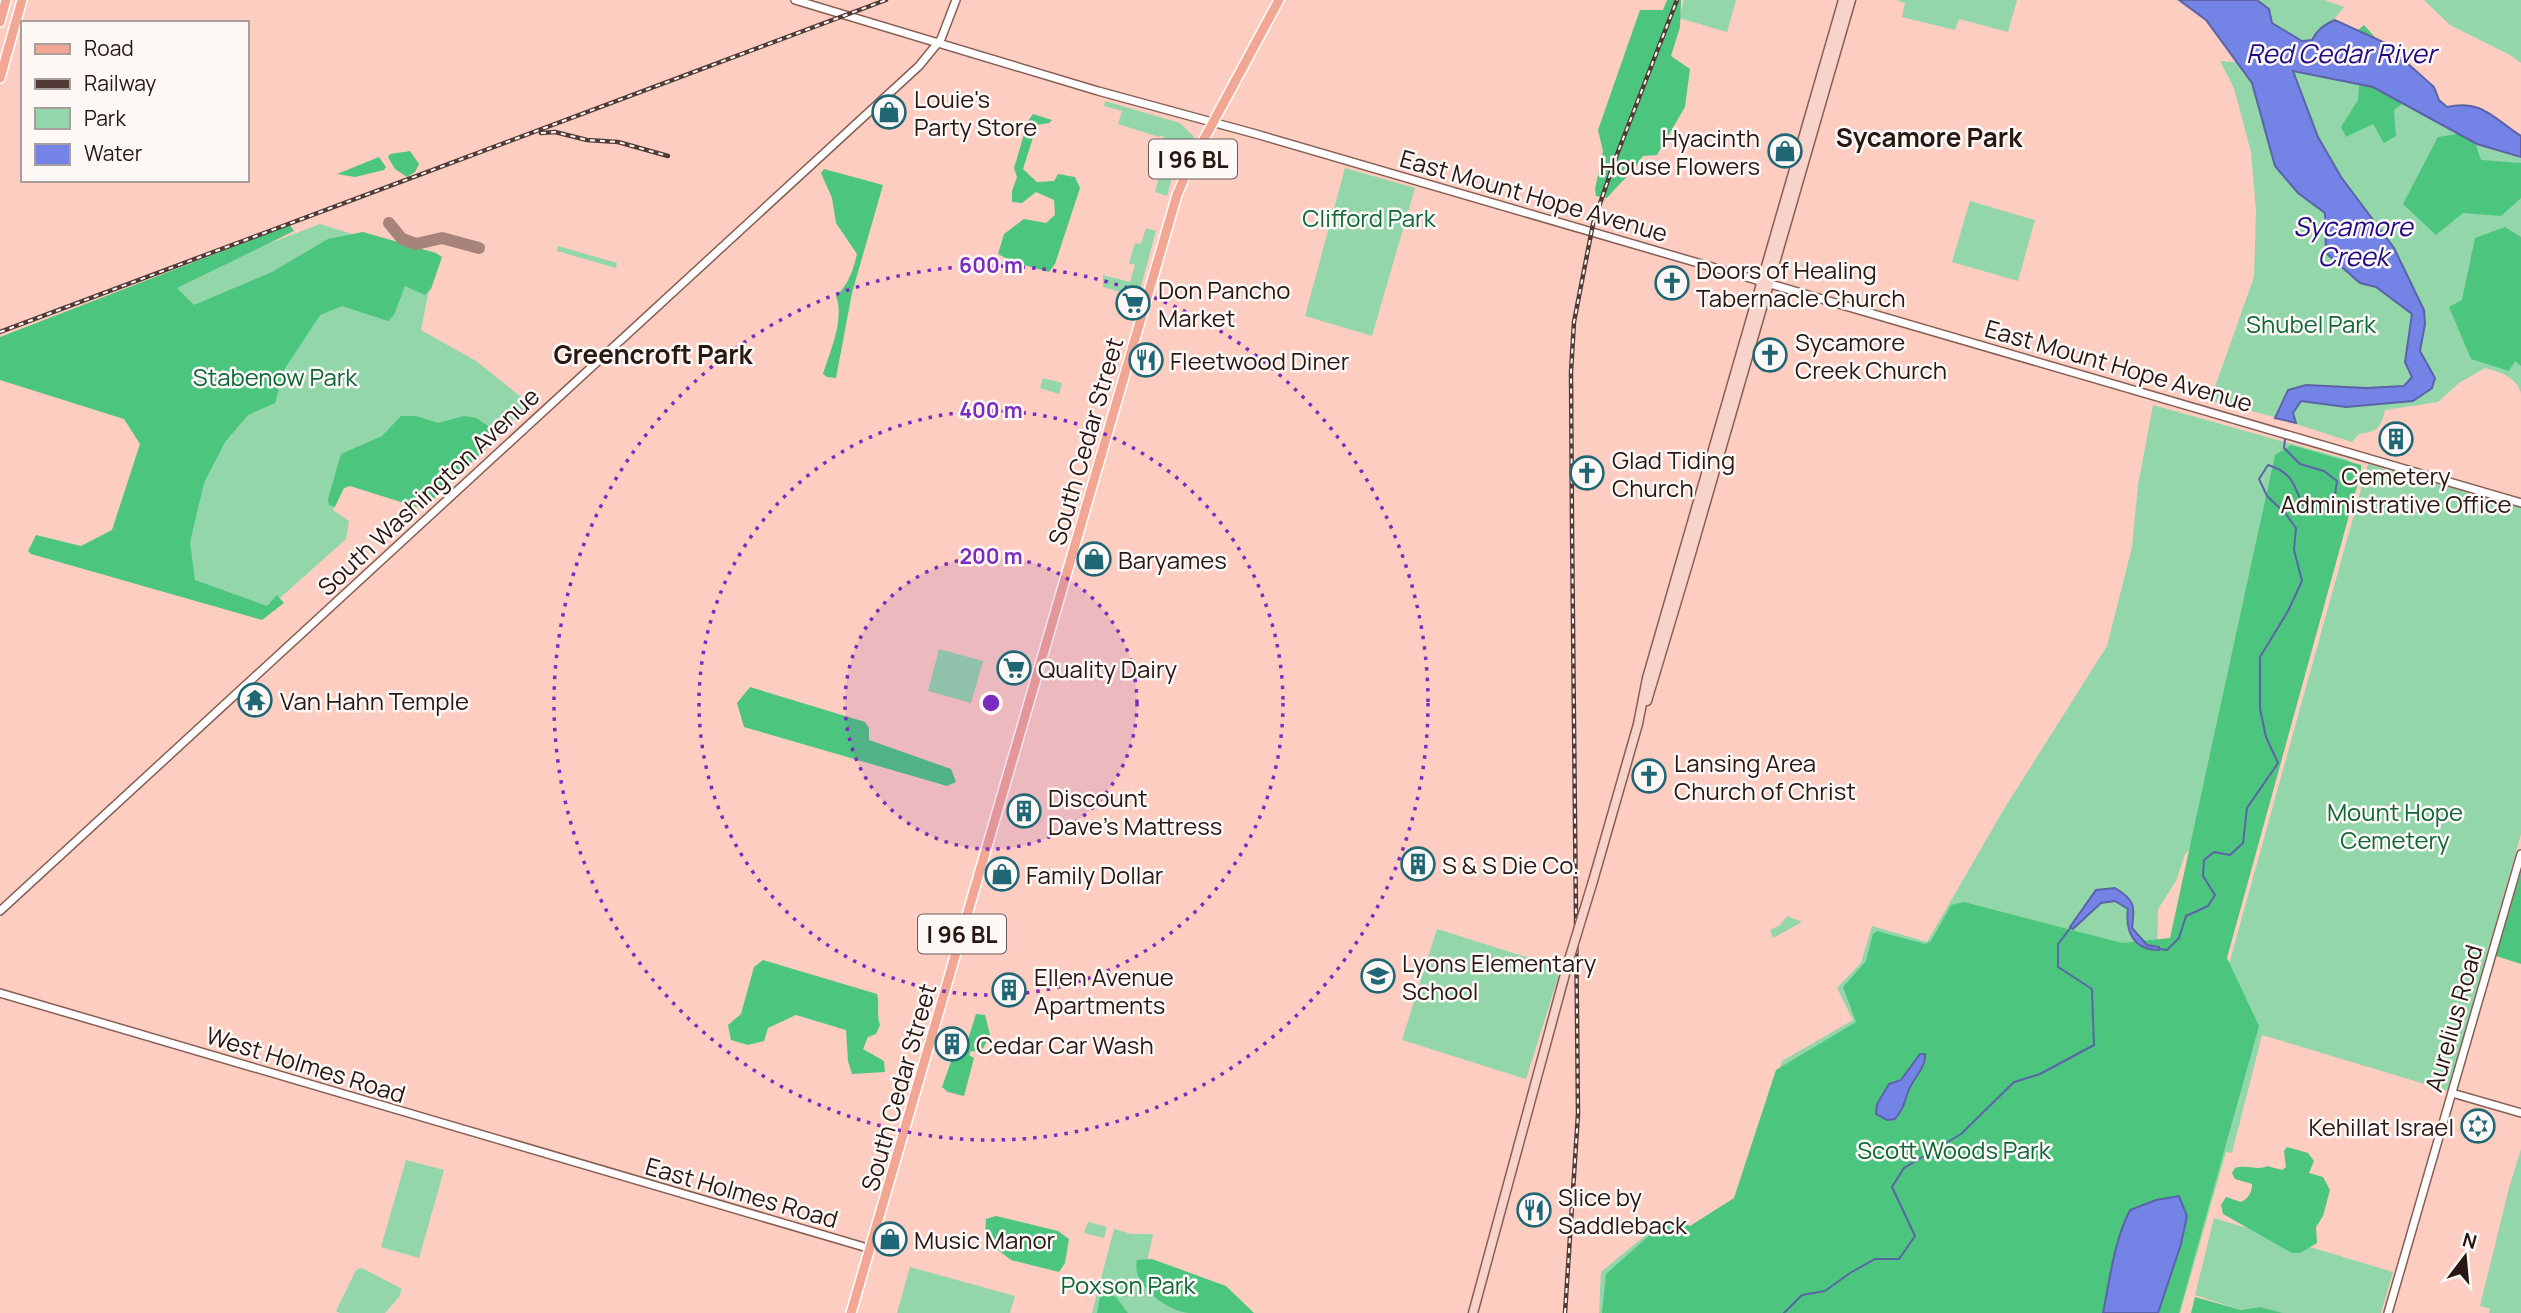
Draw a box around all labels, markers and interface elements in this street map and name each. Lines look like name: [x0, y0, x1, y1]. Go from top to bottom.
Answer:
legend: [21, 21, 248, 182]
text: Road: [84, 34, 134, 62]
water label: Red Cedar River: [2246, 35, 2440, 71]
text: Railway: [84, 69, 156, 97]
place label: Louie's Party Store: [914, 82, 1037, 143]
shop icon: Louie's Party Store: [870, 93, 908, 131]
text: Park: [84, 104, 126, 132]
district label: Sycamore Park: [1836, 119, 2023, 155]
place label: Hyacinth House Flowers: [1600, 121, 1760, 182]
shop icon: Hyacinth House Flowers: [1766, 132, 1804, 170]
text: Water: [84, 139, 143, 167]
road number: I 96 BL: [1149, 140, 1237, 178]
street label: East Mount Hope Avenue: [1396, 141, 1672, 249]
park label: Clifford Park: [1302, 201, 1437, 234]
water label: Sycamore Creek: [2293, 208, 2414, 274]
text: 600 m: [959, 251, 1023, 279]
place label: Doors of Healing Tabernacle Church: [1696, 253, 1905, 314]
church icon: Doors of Healing Tabernacle Church: [1653, 264, 1691, 302]
place label: Don Pancho Market: [1158, 273, 1291, 334]
supermarket icon: Don Pancho Market: [1114, 284, 1152, 322]
park label: Shubel Park: [2246, 307, 2377, 340]
street label: East Mount Hope Avenue: [1981, 311, 2257, 419]
place label: Sycamore Creek Church: [1795, 325, 1947, 386]
street label: South Cedar Street: [1040, 333, 1130, 549]
district label: Greencroft Park: [553, 336, 754, 372]
church icon: Sycamore Creek Church: [1751, 336, 1789, 374]
restaurant icon: Fleetwood Diner: [1127, 341, 1165, 379]
place label: Fleetwood Diner: [1170, 344, 1350, 377]
park label: Stabenow Park: [193, 360, 358, 393]
street label: South Washington Avenue: [310, 379, 546, 603]
text: 400 m: [959, 396, 1023, 424]
building icon: Cemetery Administrative Office: [2377, 420, 2415, 458]
place label: Glad Tiding Church: [1612, 443, 1735, 504]
church icon: Glad Tiding Church: [1568, 454, 1606, 492]
place label: Cemetery Administrative Office: [2281, 459, 2511, 520]
shop icon: Baryames: [1075, 540, 1113, 578]
text: 200 m: [959, 542, 1023, 570]
place label: Baryames: [1118, 543, 1227, 576]
supermarket icon: Quality Dairy: [995, 649, 1033, 687]
place label: Quality Dairy: [1038, 652, 1177, 685]
temple icon: Van Hahn Temple: [236, 681, 274, 719]
place label: Van Hahn Temple: [280, 684, 469, 717]
centre of rings: [979, 691, 1003, 715]
place label: Lansing Area Church of Christ: [1674, 746, 1856, 807]
church icon: Lansing Area Church of Christ: [1630, 757, 1668, 795]
place label: Discount Dave's Mattress: [1048, 781, 1222, 842]
building icon: Discount Dave's Mattress: [1005, 792, 1043, 830]
park label: Mount Hope Cemetery: [2327, 795, 2463, 856]
building icon: S & S Die Co.: [1399, 845, 1437, 883]
place label: S & S Die Co.: [1442, 848, 1579, 881]
shop icon: Family Dollar: [983, 855, 1021, 893]
place label: Family Dollar: [1026, 858, 1164, 891]
road number: I 96 BL: [918, 914, 1006, 953]
street label: Aurelius Road: [2416, 941, 2490, 1095]
place label: Lyons Elementary School: [1402, 946, 1597, 1007]
school or university icon: Lyons Elementary School: [1359, 957, 1397, 995]
place label: Ellen Avenue Apartments: [1034, 960, 1174, 1021]
building icon: Ellen Avenue Apartments: [990, 971, 1028, 1009]
street label: South Cedar Street: [853, 979, 943, 1195]
street label: West Holmes Road: [202, 1018, 410, 1110]
building icon: Cedar Car Wash: [933, 1025, 971, 1063]
place label: Cedar Car Wash: [976, 1028, 1154, 1061]
synagogue icon: Kehillat Israel: [2459, 1107, 2497, 1145]
place label: Kehillat Israel: [2309, 1110, 2454, 1143]
park label: Scott Woods Park: [1857, 1133, 2052, 1166]
street label: East Holmes Road: [642, 1149, 842, 1235]
place label: Slice by Saddleback: [1558, 1180, 1688, 1241]
restaurant icon: Slice by Saddleback: [1515, 1191, 1553, 1229]
shop icon: Music Manor: [871, 1220, 909, 1258]
north arrow: [2430, 1222, 2500, 1292]
place label: Music Manor: [914, 1223, 1056, 1256]
text: N: [2460, 1226, 2480, 1255]
park label: Poxson Park: [1061, 1268, 1196, 1301]

